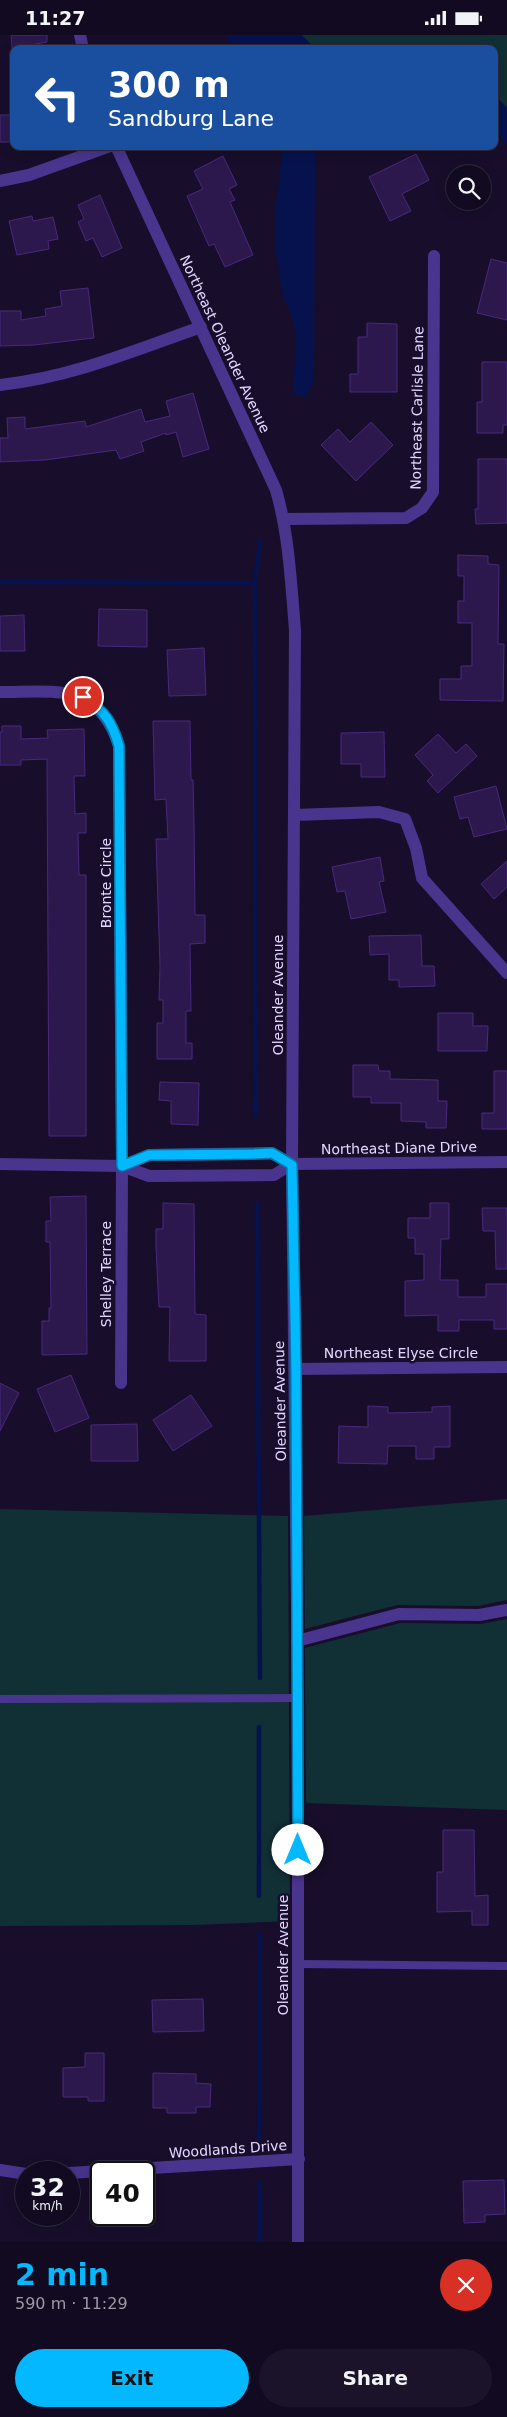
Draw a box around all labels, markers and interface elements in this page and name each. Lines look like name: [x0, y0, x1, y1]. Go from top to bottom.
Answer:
text: 11:27: [25, 7, 85, 29]
icon: left: [25, 65, 90, 130]
text: 300 m: [108, 65, 230, 105]
text: Sandburg Lane: [108, 106, 274, 131]
map controls: [446, 165, 491, 210]
button: search: [446, 165, 491, 210]
street label: Northeast Oleander Avenue: [177, 253, 273, 435]
street label: Northeast Carlisle Lane: [408, 326, 426, 490]
pin: [62, 676, 104, 718]
icon: arrive: [69, 683, 97, 711]
street label: Bronte Circle: [98, 838, 114, 928]
street label: Oleander Avenue: [270, 935, 286, 1055]
street label: Northeast Diane Drive: [321, 1139, 477, 1157]
street label: Shelley Terrace: [98, 1221, 114, 1327]
street label: Oleander Avenue: [271, 1341, 289, 1461]
street label: Northeast Elyse Circle: [324, 1345, 478, 1361]
position arrow: [271, 1823, 323, 1875]
street label: Oleander Avenue: [275, 1895, 291, 2015]
street label: Woodlands Drive: [168, 2137, 288, 2161]
speed limit sign: 40: [90, 2161, 155, 2226]
text: 32: [30, 2173, 65, 2202]
text: km/h: [32, 2199, 63, 2213]
text: 2 min: [15, 2257, 109, 2292]
button: close: [440, 2259, 492, 2311]
text: 590 m · 11:29: [15, 2294, 128, 2313]
button: Exit: [15, 2349, 249, 2407]
button: Share: [259, 2349, 492, 2407]

